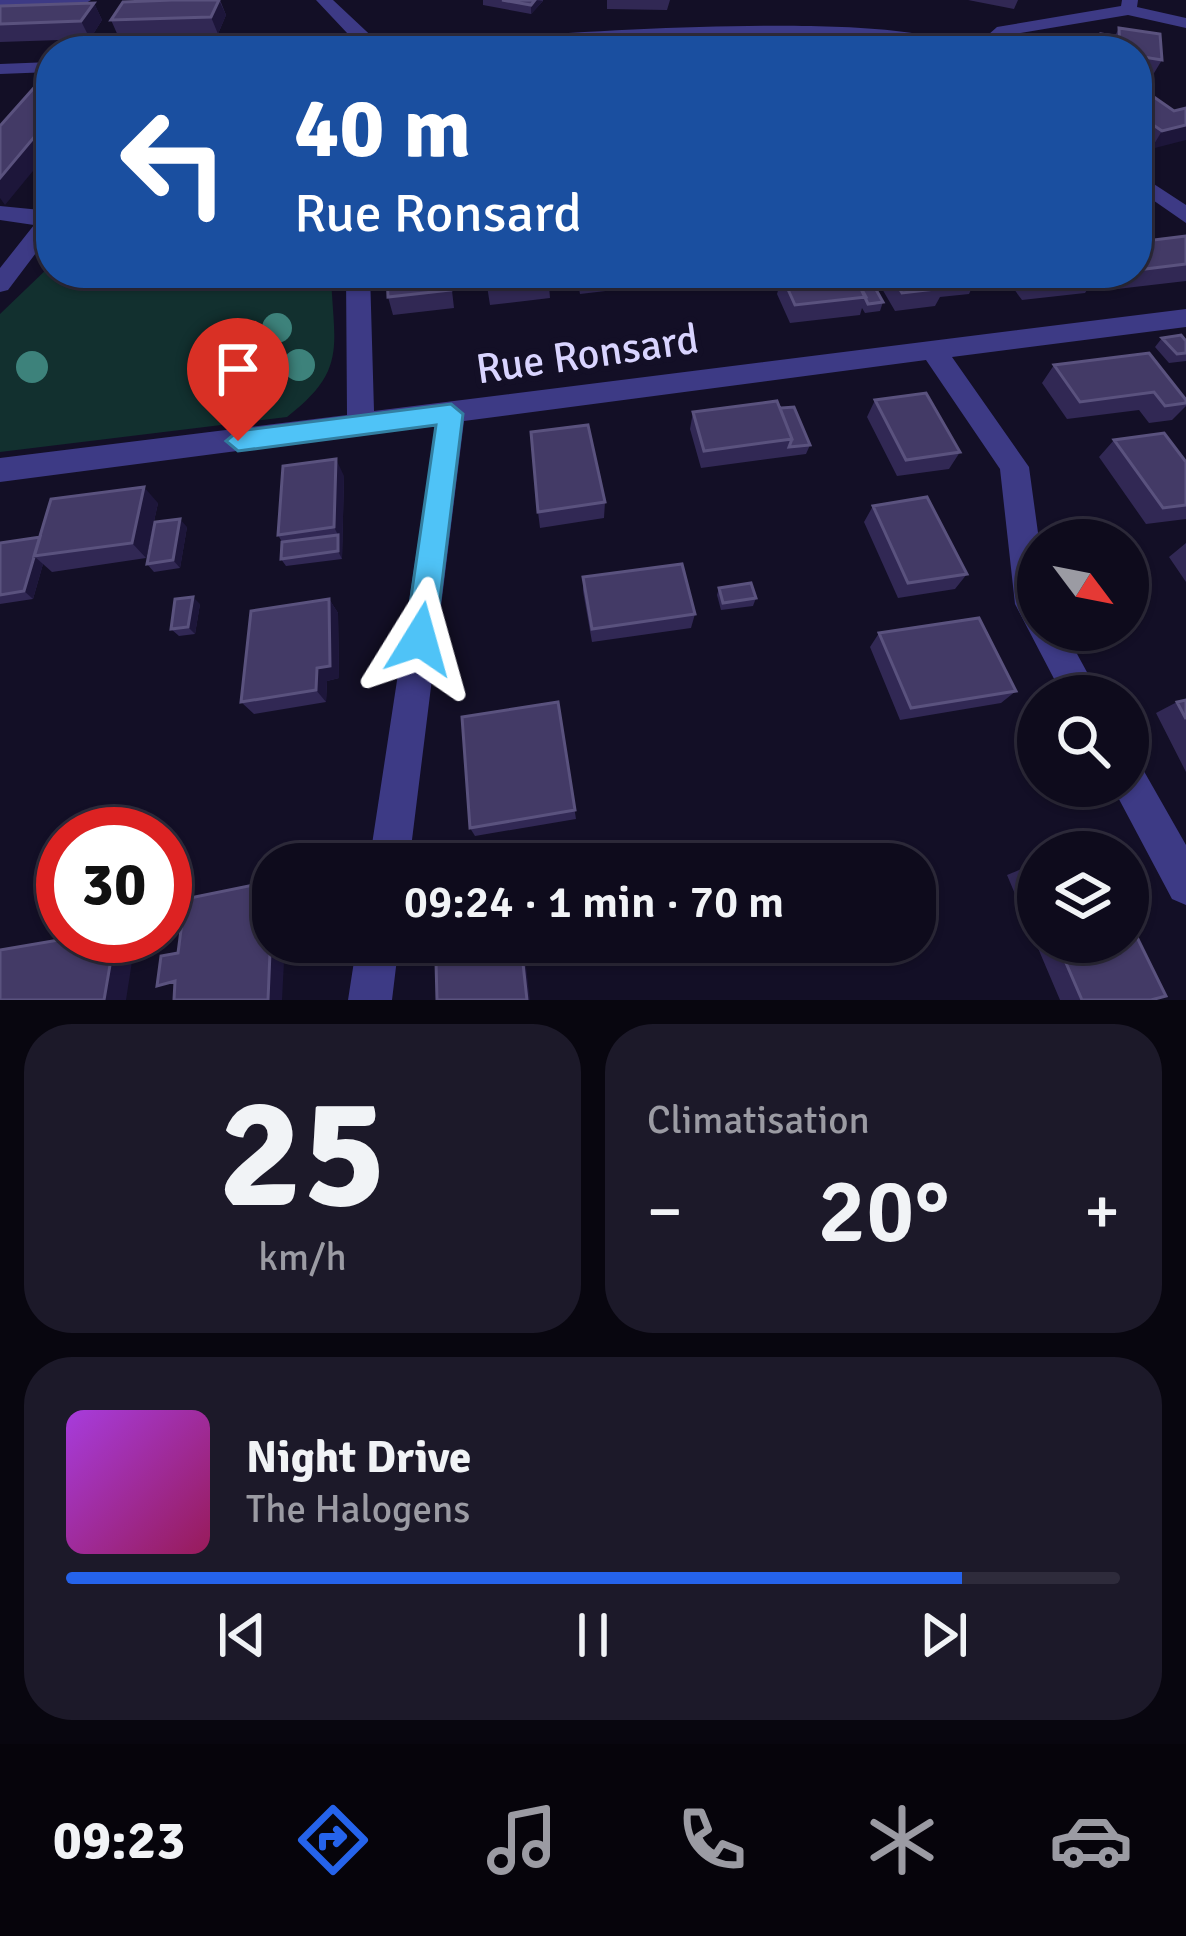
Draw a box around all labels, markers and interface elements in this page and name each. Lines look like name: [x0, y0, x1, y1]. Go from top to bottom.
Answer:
text: 40 m: [294, 77, 471, 181]
icon: left: [96, 84, 252, 240]
text: Rue Ronsard: [294, 180, 582, 247]
street label: Rue Ronsard: [473, 314, 702, 395]
pin: [187, 318, 289, 441]
icon: arrive: [205, 336, 271, 402]
north arrow: [1017, 519, 1149, 651]
map controls: [1017, 519, 1149, 963]
position arrow: [357, 576, 483, 702]
button: search: [1017, 675, 1149, 807]
speed limit sign: 30: [36, 807, 192, 963]
button: layers: [1017, 831, 1149, 963]
text: 09:24 · 1 min · 70 m: [404, 875, 784, 930]
text: 25: [218, 1058, 387, 1251]
text: Climatisation: [647, 1096, 870, 1144]
text: 20°: [818, 1156, 949, 1267]
text: −: [647, 1171, 683, 1252]
text: +: [1084, 1171, 1120, 1252]
text: km/h: [258, 1233, 347, 1281]
text: Night Drive: [246, 1430, 471, 1485]
text: The Halogens: [246, 1485, 470, 1533]
icon: previous: [209, 1602, 275, 1668]
icon: pause: [560, 1602, 626, 1668]
icon: next: [911, 1602, 977, 1668]
icon: directions: [291, 1798, 375, 1882]
icon: music: [480, 1798, 564, 1882]
icon: phone: [670, 1798, 754, 1882]
icon: climate: [860, 1798, 944, 1882]
icon: car: [1049, 1798, 1133, 1882]
text: 09:23: [53, 1807, 185, 1874]

